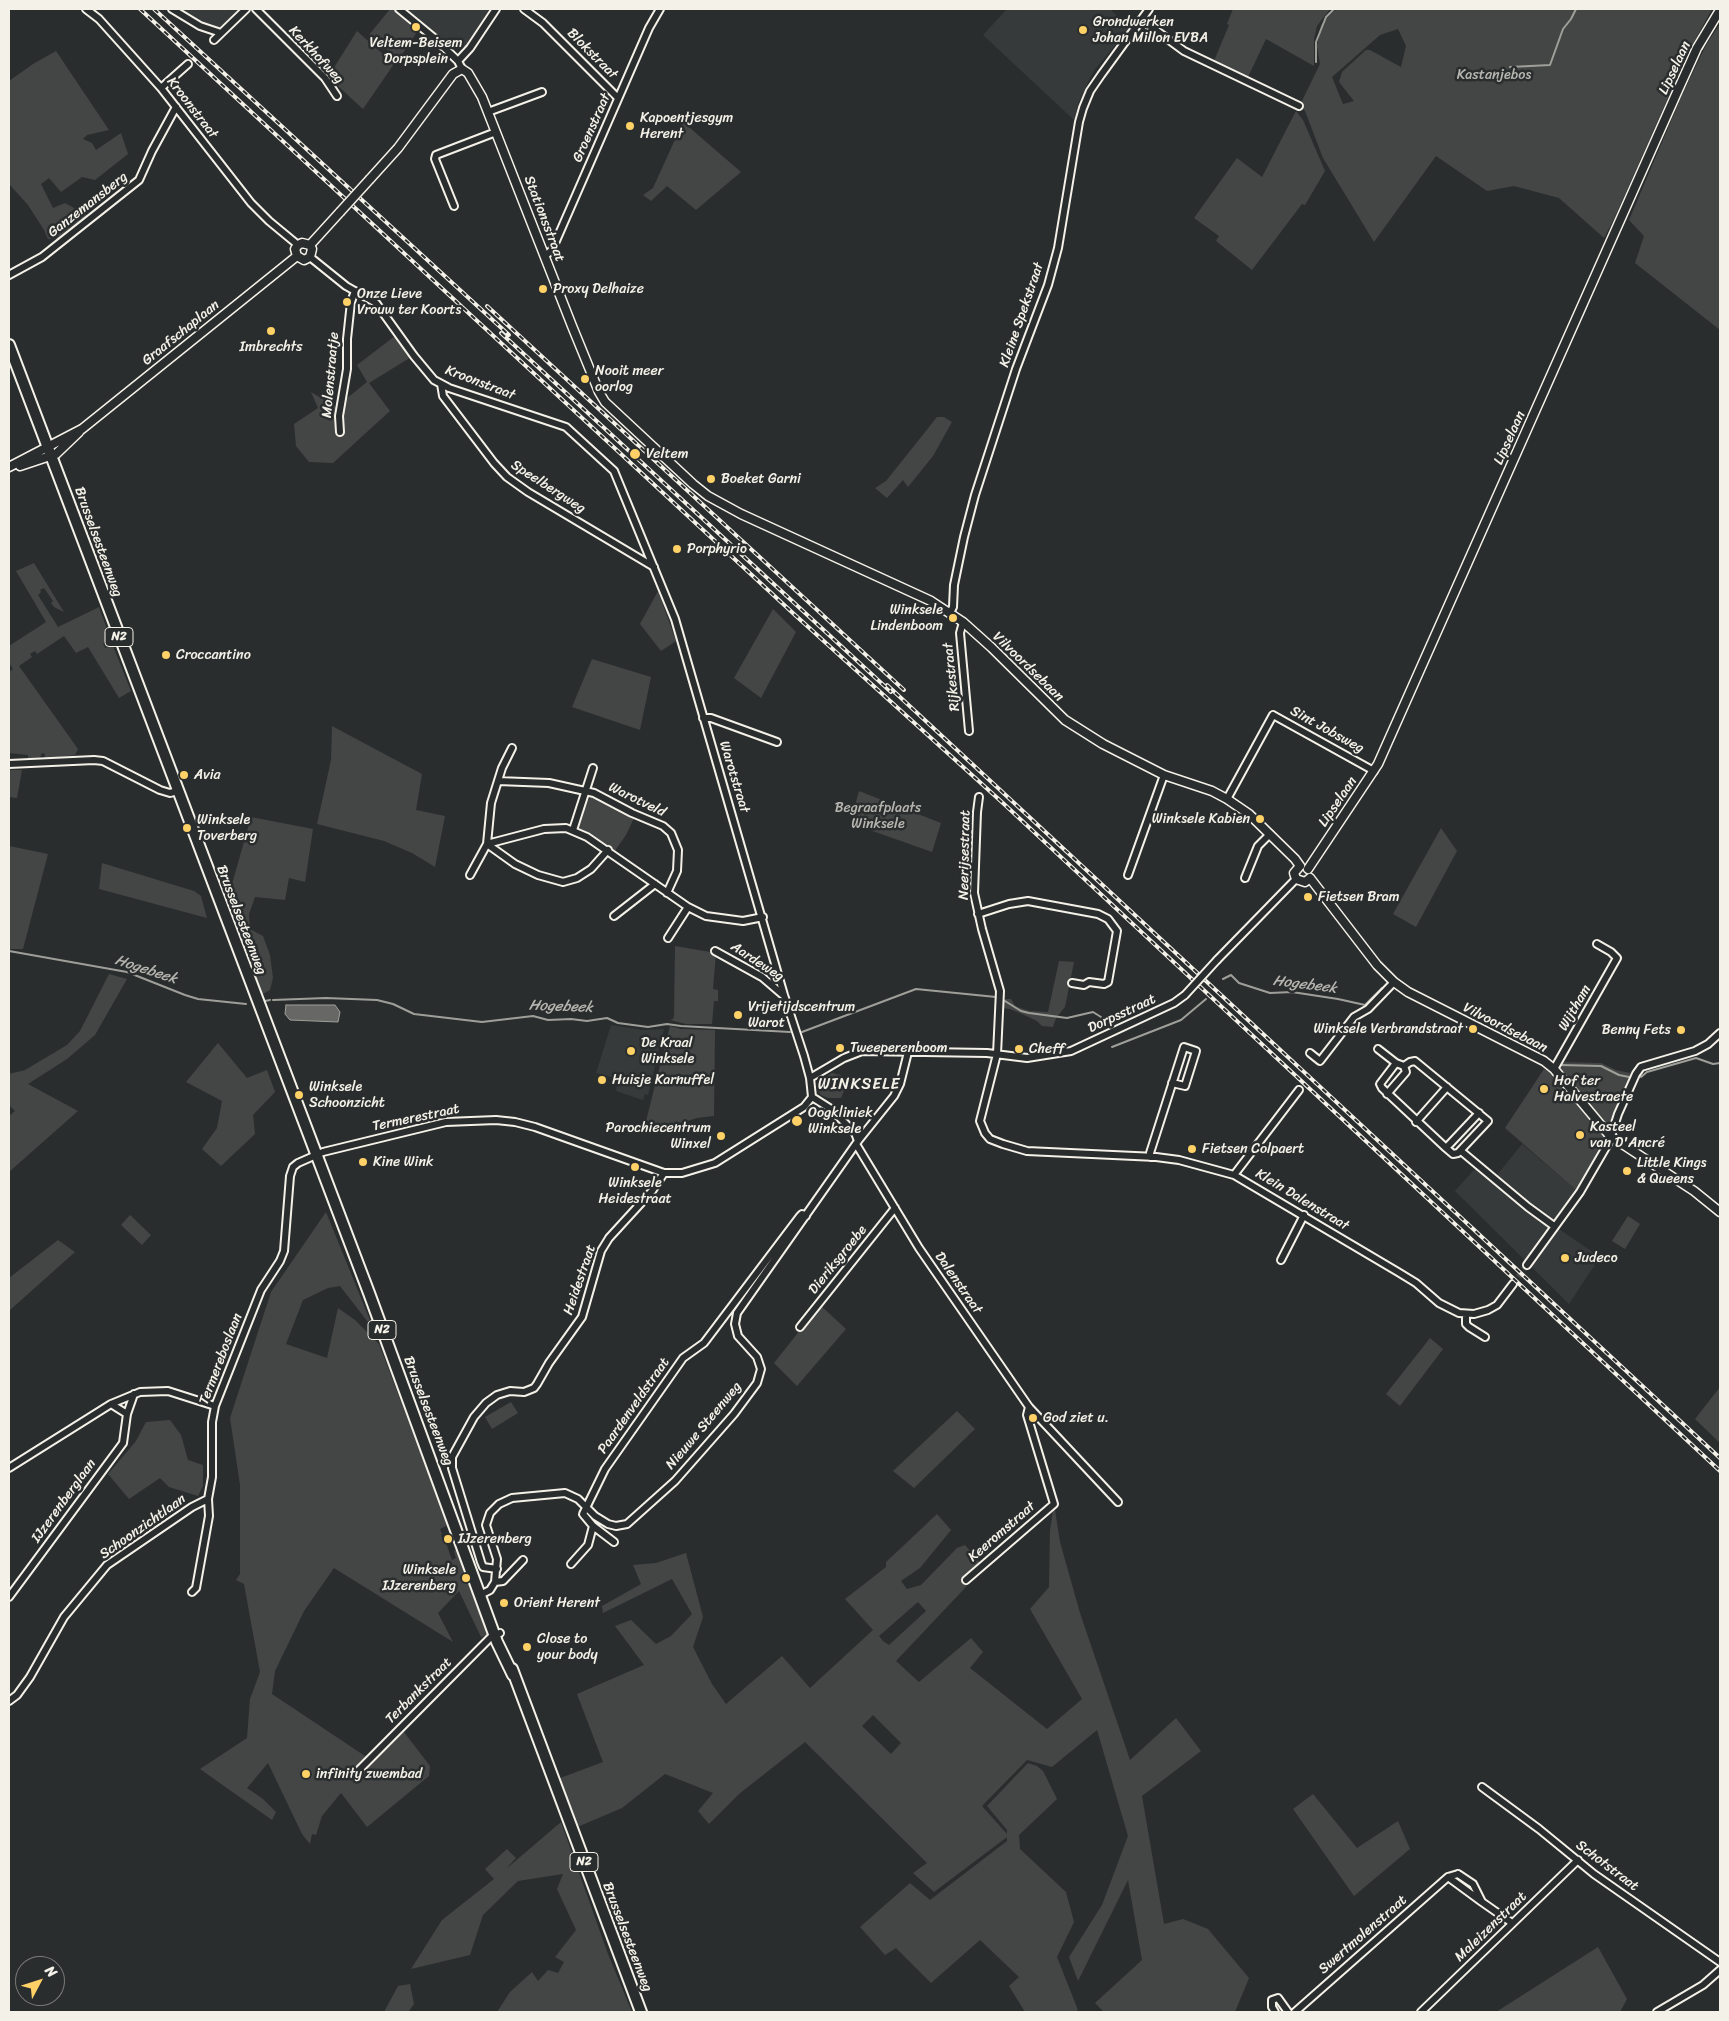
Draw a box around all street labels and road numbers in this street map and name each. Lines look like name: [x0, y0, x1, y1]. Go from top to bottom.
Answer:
street label: Kerkhofweg: [285, 23, 347, 87]
street label: Blokstraat: [563, 25, 621, 83]
street label: Lipselaan: [1655, 39, 1695, 97]
street label: Kroonstraat: [163, 74, 221, 142]
street label: Groenstraat: [569, 91, 615, 165]
street label: Ganzemansberg: [45, 169, 131, 241]
street label: Stationsstraat: [520, 174, 568, 264]
street label: Kleine Spekstraat: [996, 260, 1048, 370]
street label: Graafschaplaan: [139, 297, 223, 369]
street label: Molenstraatje: [319, 331, 343, 419]
street label: Kroonstraat: [443, 362, 517, 404]
street label: Lipselaan: [1491, 409, 1529, 467]
street label: Speelbergweg: [508, 457, 588, 517]
street label: Brusselsesteenweg: [70, 485, 126, 599]
road number: N2: [105, 628, 133, 646]
street label: Vilvoordsebaan: [989, 629, 1067, 705]
street label: Rijkestraat: [940, 642, 964, 712]
street label: Sint Jobsweg: [1287, 703, 1367, 757]
street label: Warotstraat: [715, 739, 753, 815]
street label: Lipselaan: [1315, 774, 1361, 830]
street label: Warotveld: [606, 779, 668, 821]
street label: Neerijsestraat: [956, 810, 974, 900]
street label: Brusselsesteenweg: [212, 863, 270, 977]
street label: Aardeweg: [727, 939, 787, 985]
street label: Wijtham: [1555, 982, 1595, 1034]
street label: Dorpsstraat: [1085, 991, 1159, 1037]
street label: Vilvoordsebaan: [1460, 1000, 1550, 1056]
street label: Termerestraat: [371, 1101, 461, 1135]
street label: Klein Dalenstraat: [1252, 1165, 1352, 1235]
street label: Dieriksgroebe: [805, 1222, 871, 1298]
street label: Heidestraat: [560, 1243, 600, 1317]
street label: Dalenstraat: [931, 1249, 985, 1317]
street label: Termereboslaan: [196, 1311, 246, 1407]
road number: N2: [368, 1320, 396, 1340]
street label: Brusselsesteenweg: [399, 1354, 457, 1468]
street label: Paardenveldstraat: [595, 1355, 673, 1457]
street label: Nieuwe Steenweg: [662, 1379, 746, 1473]
street label: IJzerenberglaan: [28, 1456, 100, 1546]
street label: Schoonzichtlaan: [97, 1491, 189, 1563]
street label: Keeromstraat: [965, 1498, 1039, 1566]
street label: Terbankstraat: [382, 1654, 456, 1728]
street label: Schotstraat: [1572, 1837, 1642, 1895]
road number: N2: [570, 1852, 598, 1871]
street label: Brusselsesteenweg: [598, 1880, 656, 1994]
street label: Maleizenstraat: [1452, 1889, 1530, 1965]
street label: Swertmolenstraat: [1315, 1892, 1411, 1978]

